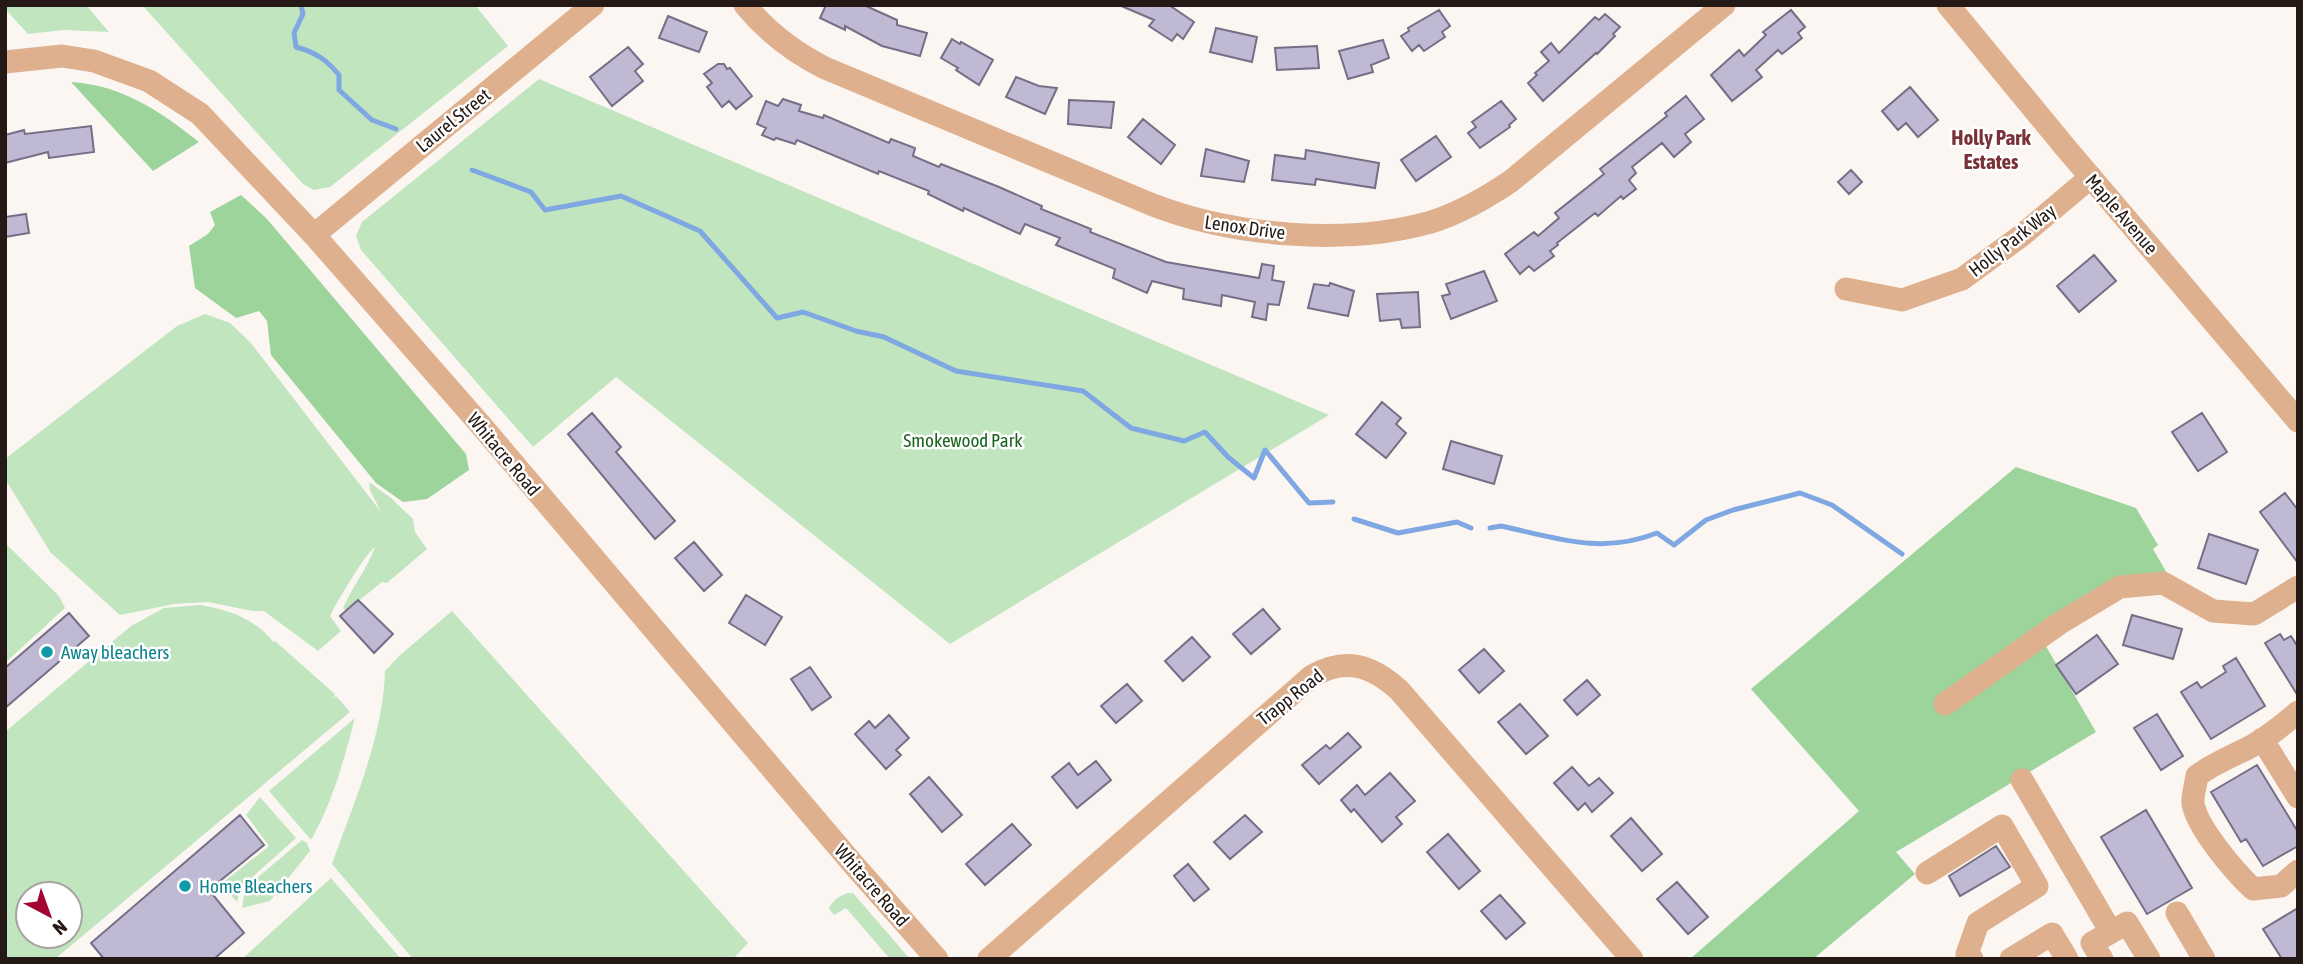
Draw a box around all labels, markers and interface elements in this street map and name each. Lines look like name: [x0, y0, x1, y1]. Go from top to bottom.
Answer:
street label: Laurel Street: [412, 83, 494, 157]
district label: Holly Park Estates: [1951, 125, 2032, 173]
street label: Maple Avenue: [2081, 169, 2163, 259]
street label: Holly Park Way: [1964, 199, 2060, 281]
street label: Lenox Drive: [1203, 210, 1287, 244]
street label: Whitacre Road: [463, 408, 545, 500]
park label: Smokewood Park: [903, 429, 1023, 451]
place label: Away bleachers: [61, 641, 170, 663]
marker: Away bleachers: [39, 644, 55, 660]
street label: Trapp Road: [1252, 664, 1328, 730]
street label: Whitacre Road: [830, 839, 914, 931]
place label: Home Bleachers: [199, 875, 313, 897]
marker: Home Bleachers: [177, 878, 193, 894]
north arrow: [14, 880, 84, 950]
text: N: [49, 916, 72, 940]

